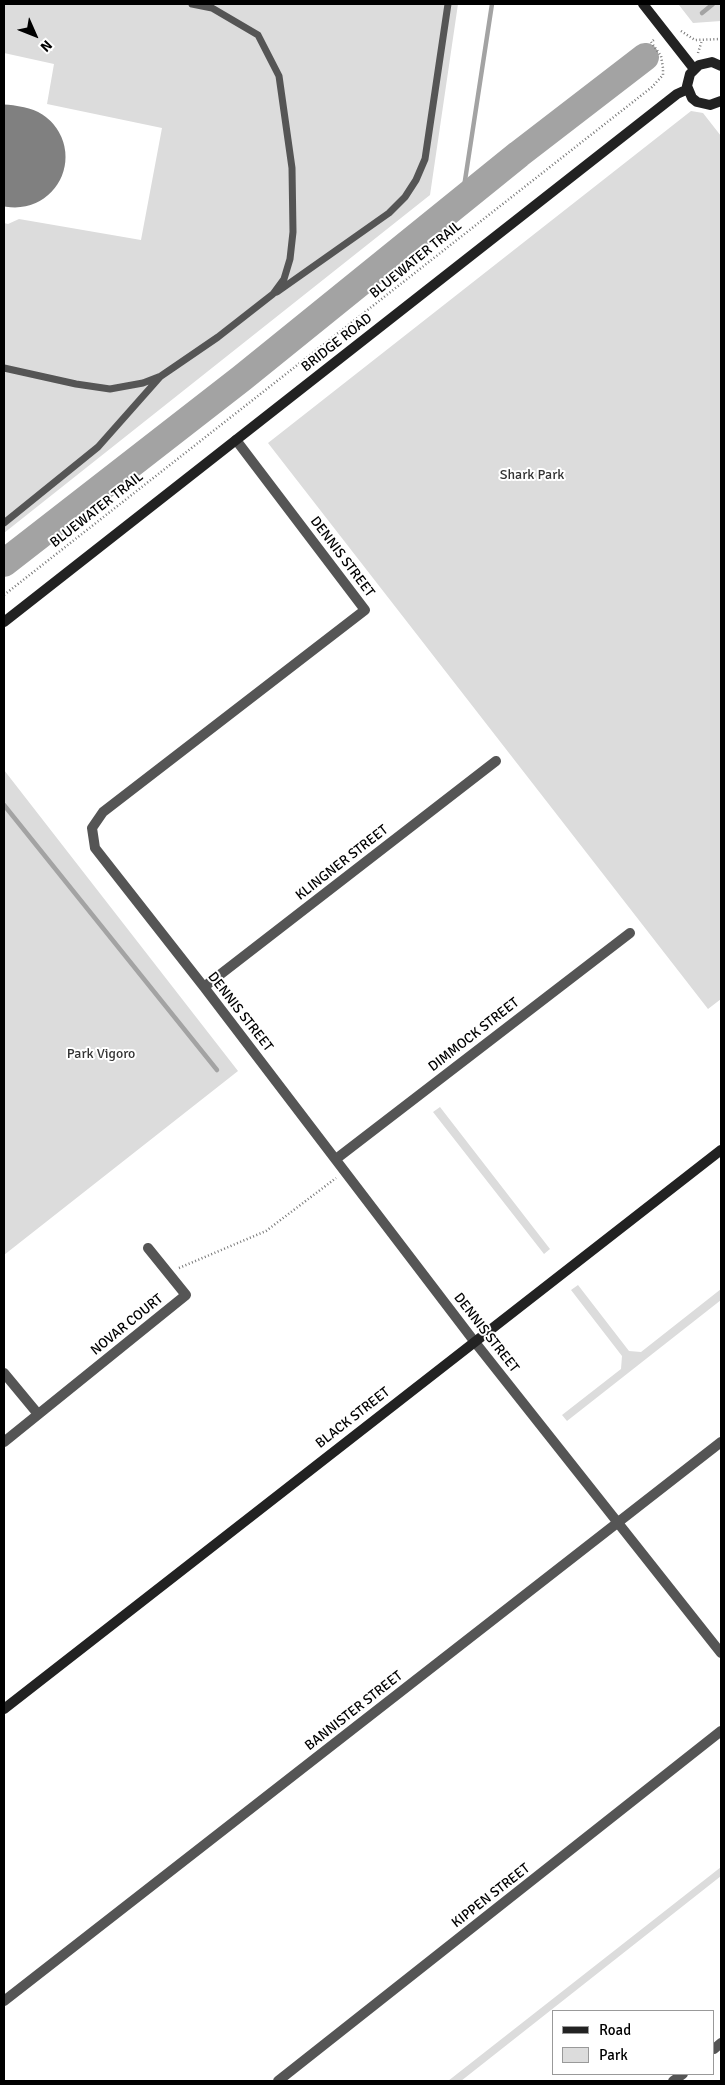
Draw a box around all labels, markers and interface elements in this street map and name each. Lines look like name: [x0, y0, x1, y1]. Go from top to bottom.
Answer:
north arrow: [10, 10, 60, 60]
text: N: [37, 36, 56, 55]
street label: BLUEWATER TRAIL: [367, 218, 465, 302]
street label: BRIDGE ROAD: [298, 310, 376, 376]
park label: Shark Park: [500, 467, 564, 483]
street label: BLUEWATER TRAIL: [47, 468, 147, 552]
street label: DENNIS STREET: [306, 513, 378, 601]
street label: KLINGNER STREET: [293, 822, 391, 904]
street label: DENNIS STREET: [204, 969, 276, 1055]
street label: DIMMOCK STREET: [425, 994, 523, 1076]
park label: Park Vigoro: [67, 1046, 135, 1062]
street label: DENNIS STREET: [450, 1290, 522, 1376]
street label: NOVAR COURT: [88, 1291, 166, 1359]
street label: BLACK STREET: [313, 1384, 393, 1452]
street label: BANNISTER STREET: [302, 1668, 406, 1754]
street label: KIPPEN STREET: [449, 1860, 533, 1932]
legend: [552, 2010, 715, 2075]
text: Road: [599, 2021, 631, 2039]
text: Park: [599, 2046, 628, 2064]

